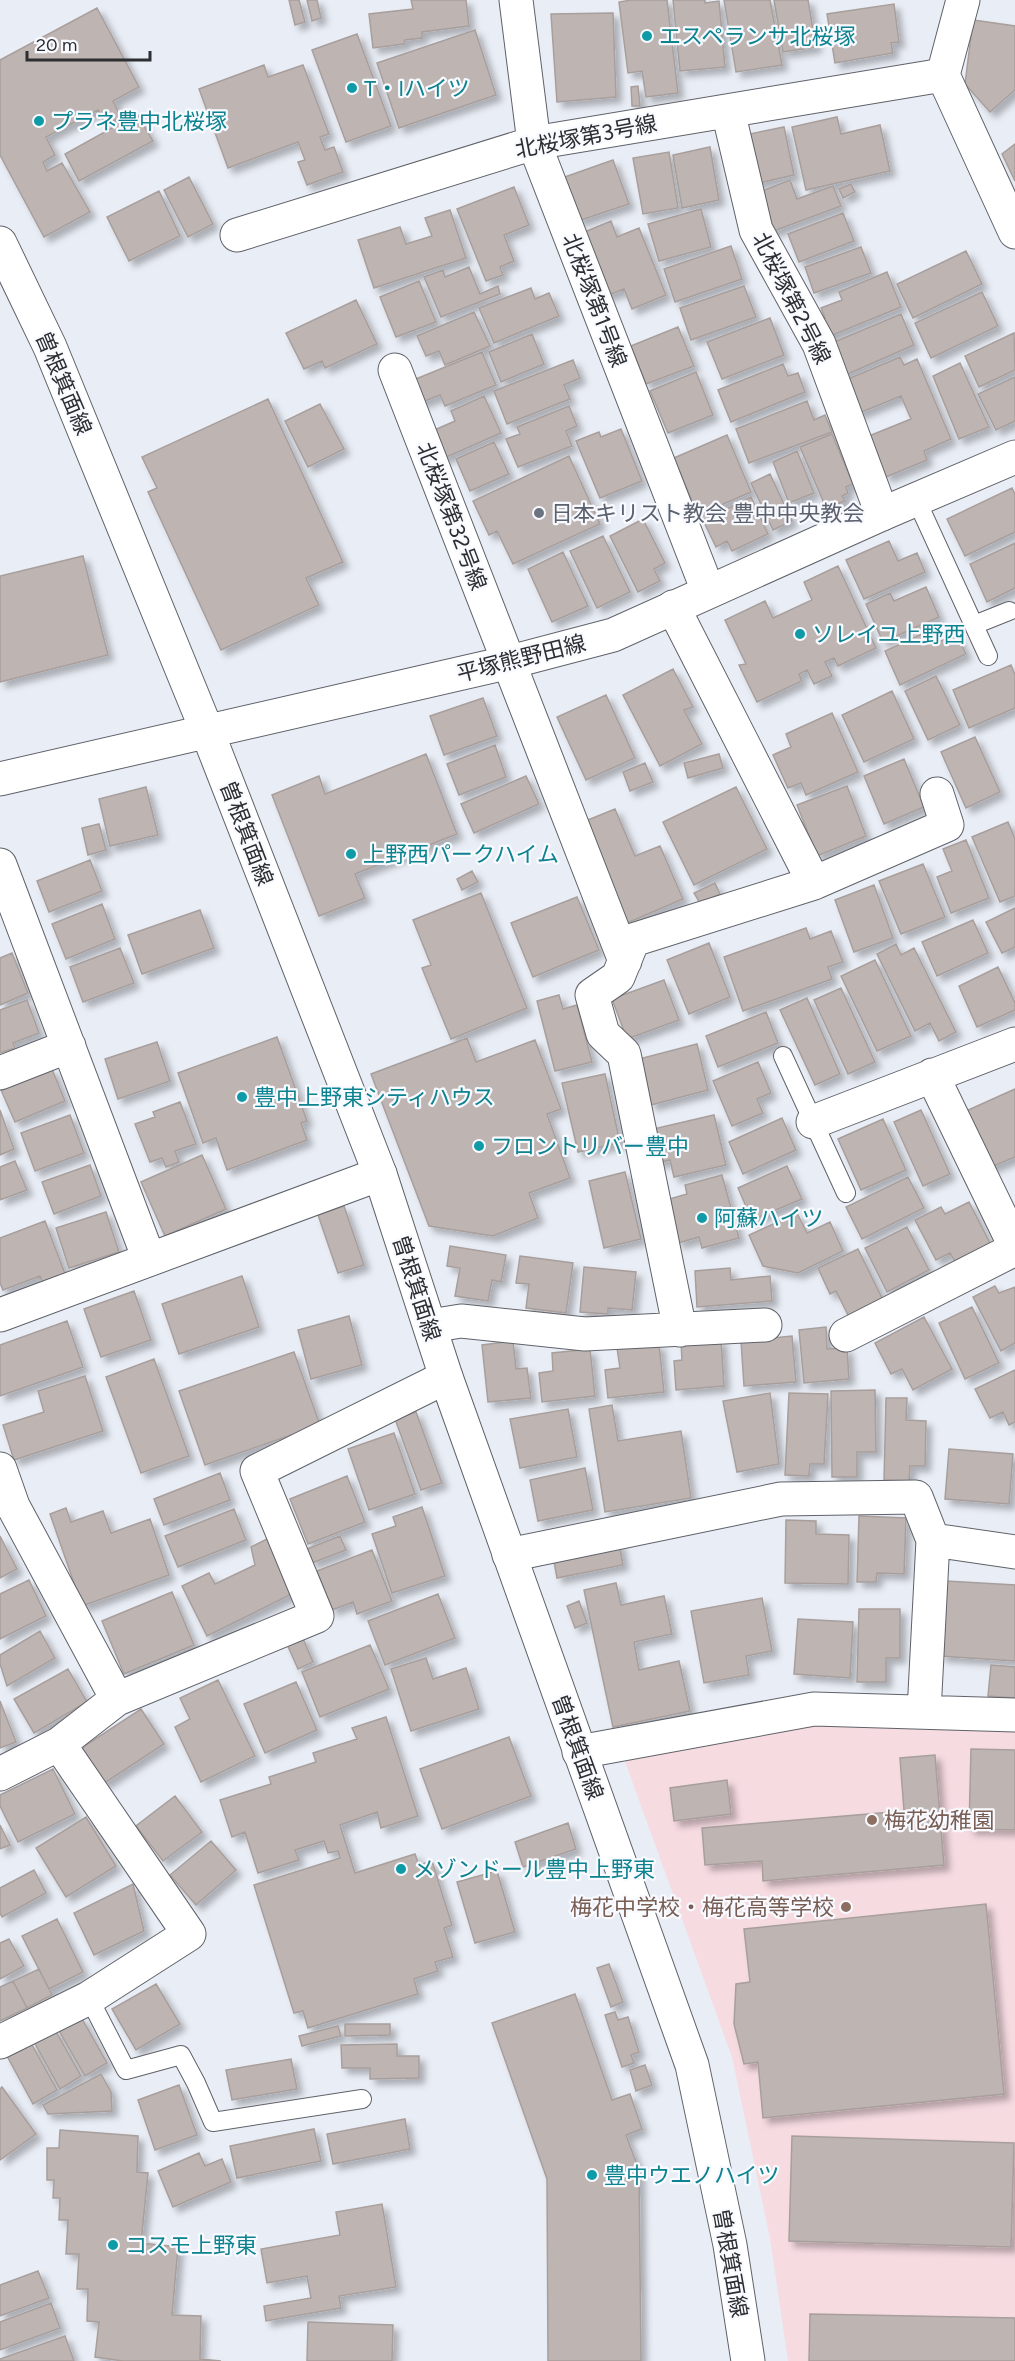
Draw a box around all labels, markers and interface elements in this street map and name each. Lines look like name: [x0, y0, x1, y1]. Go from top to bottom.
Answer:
place label: エスペランサ北桜塚: [659, 23, 855, 50]
scale bar: [27, 24, 150, 62]
marker: エスペランサ北桜塚: [640, 29, 654, 43]
text: 20 m: [36, 34, 77, 56]
place label: T・Iハイツ: [364, 75, 470, 102]
marker: T・Iハイツ: [345, 81, 359, 95]
place label: プラネ豊中北桜塚: [51, 108, 227, 135]
street label: 北桜塚第3号線: [513, 110, 659, 163]
marker: プラネ豊中北桜塚: [32, 114, 46, 128]
street label: 北桜塚第2号線: [747, 228, 836, 369]
street label: 北桜塚第1号線: [557, 229, 632, 371]
street label: 曽根箕面線: [30, 327, 97, 439]
street label: 北桜塚第32号線: [411, 438, 492, 594]
place label: 日本キリスト教会 豊中中央教会: [551, 500, 864, 527]
marker: 日本キリスト教会 豊中中央教会: [532, 506, 546, 520]
place label: ソレイユ上野西: [812, 621, 966, 648]
marker: ソレイユ上野西: [793, 627, 807, 641]
street label: 平塚熊野田線: [454, 629, 588, 688]
street label: 曽根箕面線: [214, 777, 279, 889]
place label: 上野西パークハイム: [363, 841, 559, 868]
marker: 上野西パークハイム: [344, 847, 358, 861]
place label: 豊中上野東シティハウス: [254, 1084, 495, 1111]
marker: 豊中上野東シティハウス: [235, 1090, 249, 1104]
place label: フロントリバー豊中: [491, 1133, 689, 1160]
marker: フロントリバー豊中: [472, 1139, 486, 1153]
place label: 阿蘇ハイツ: [714, 1205, 824, 1232]
marker: 阿蘇ハイツ: [695, 1211, 709, 1225]
street label: 曽根箕面線: [387, 1232, 446, 1345]
street label: 曽根箕面線: [546, 1691, 609, 1803]
place label: 梅花幼稚園: [884, 1807, 994, 1834]
marker: 梅花幼稚園: [865, 1813, 879, 1827]
place label: メゾンドール豊中上野東: [413, 1856, 655, 1883]
marker: メゾンドール豊中上野東: [394, 1862, 408, 1876]
place label: 梅花中学校・梅花高等学校: [570, 1894, 834, 1921]
marker: 梅花中学校・梅花高等学校: [839, 1900, 853, 1914]
place label: 豊中ウエノハイツ: [604, 2162, 780, 2189]
marker: 豊中ウエノハイツ: [585, 2168, 599, 2182]
street label: 曽根箕面線: [708, 2207, 753, 2320]
place label: コスモ上野東: [125, 2232, 257, 2259]
marker: コスモ上野東: [106, 2238, 120, 2252]

